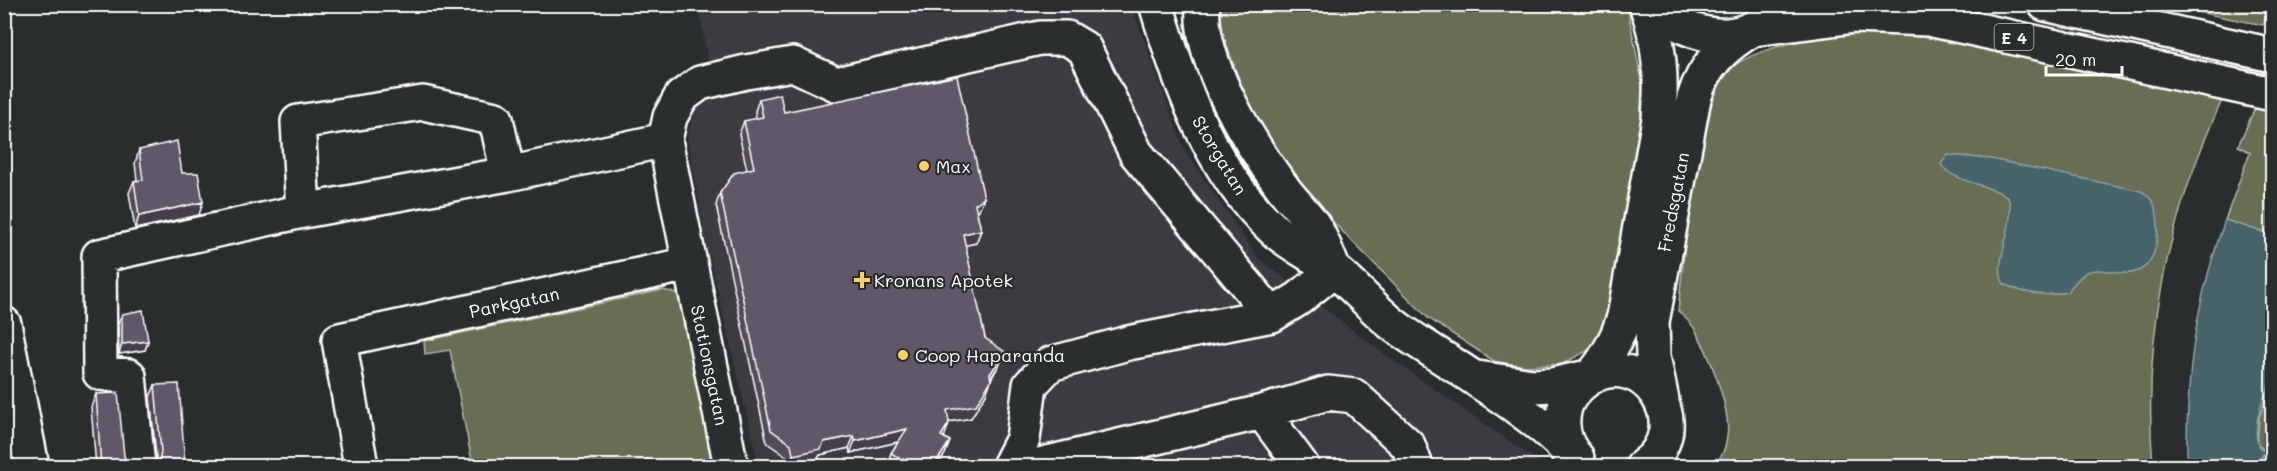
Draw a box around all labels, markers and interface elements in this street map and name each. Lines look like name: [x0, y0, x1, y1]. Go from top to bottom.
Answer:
road number: E 4: [1994, 24, 2034, 50]
scale bar: [2046, 39, 2122, 77]
text: 20 m: [2055, 47, 2096, 71]
street label: Storgatan: [1187, 111, 1253, 199]
street label: Fredsgatan: [1652, 150, 1694, 254]
place label: Max: [936, 154, 971, 178]
marker: Max: [917, 159, 931, 173]
place label: Kronans Apotek: [874, 268, 1013, 292]
marker: Kronans Apotek: [855, 273, 869, 287]
street label: Parkgatan: [467, 281, 561, 323]
street label: Stationsgatan: [685, 302, 735, 428]
place label: Coop Haparanda: [915, 343, 1065, 367]
marker: Coop Haparanda: [896, 348, 910, 362]

